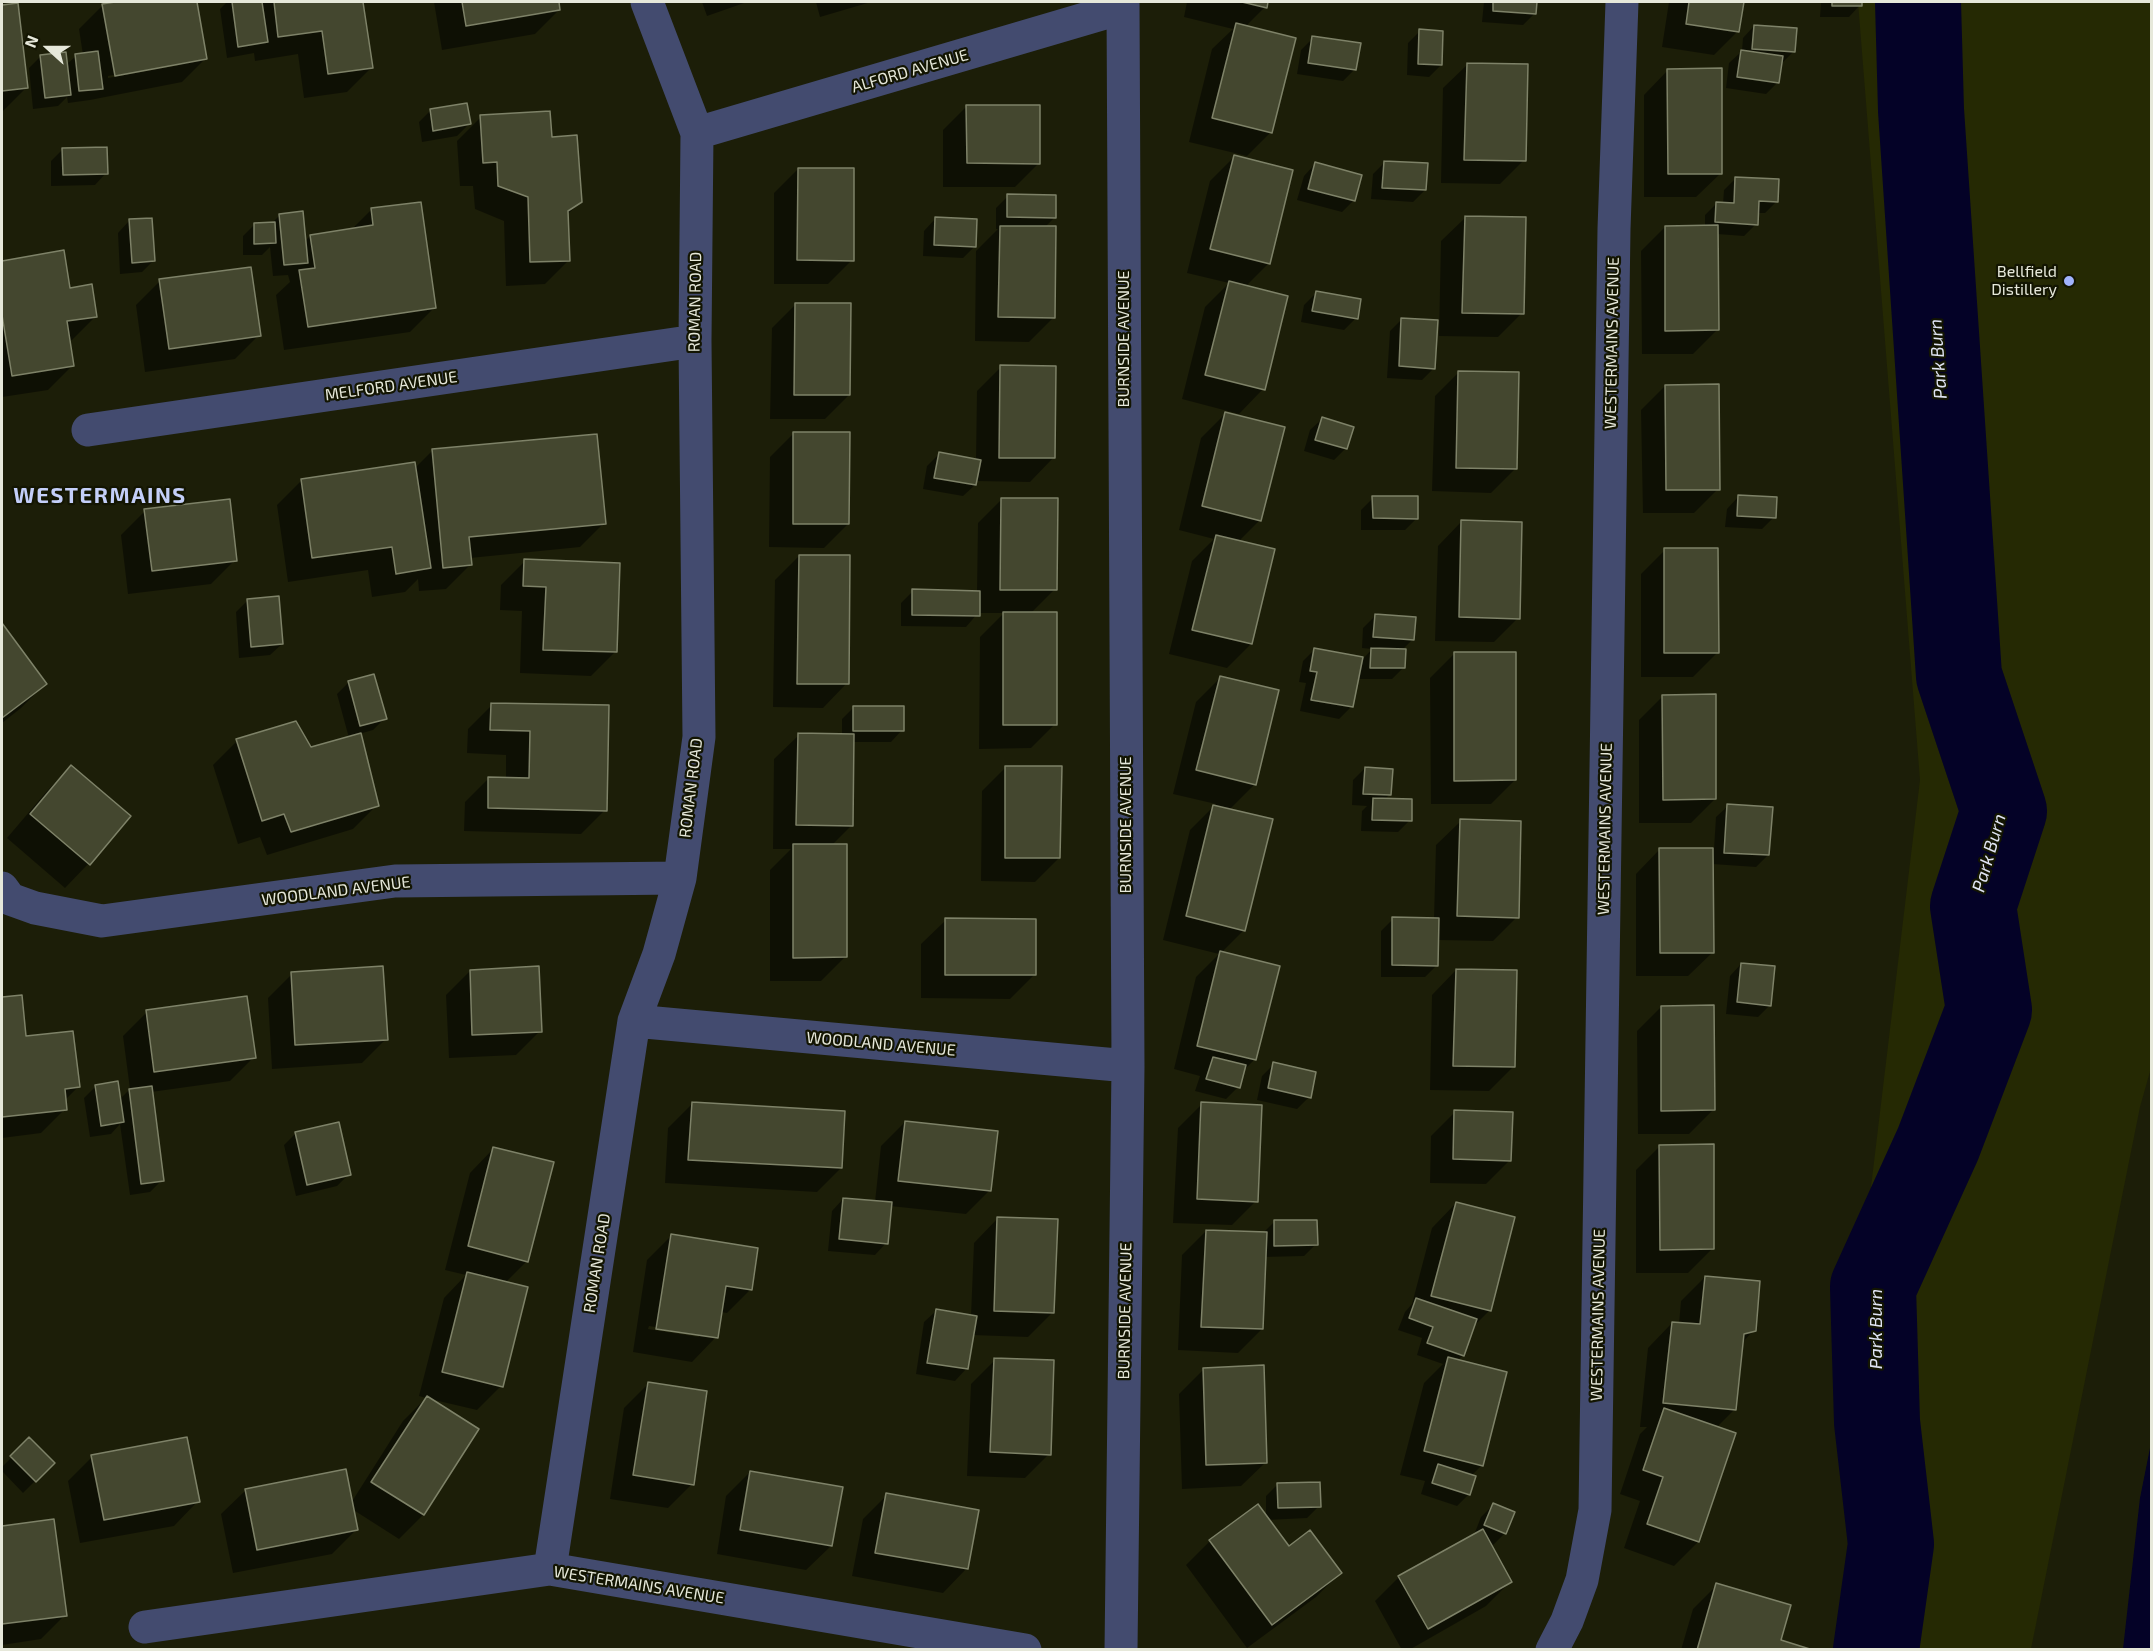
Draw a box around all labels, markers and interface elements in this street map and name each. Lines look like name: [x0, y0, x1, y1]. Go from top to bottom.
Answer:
north arrow: [18, 18, 78, 78]
text: N: [20, 33, 42, 50]
street label: ALFORD AVENUE: [849, 45, 971, 97]
street label: ROMAN ROAD: [685, 252, 705, 352]
street label: WESTERMAINS AVENUE: [1601, 257, 1623, 429]
place label: Bellfield Distillery: [1991, 262, 2057, 300]
street label: BURNSIDE AVENUE: [1114, 270, 1134, 408]
marker: Bellfield Distillery: [2062, 274, 2076, 288]
water label: Park Burn: [1924, 318, 1952, 400]
street label: MELFORD AVENUE: [324, 367, 458, 405]
district label: WESTERMAINS: [13, 483, 187, 509]
street label: ROMAN ROAD: [675, 737, 707, 839]
street label: WESTERMAINS AVENUE: [1594, 743, 1616, 915]
street label: BURNSIDE AVENUE: [1116, 756, 1136, 894]
water label: Park Burn: [1968, 811, 2010, 895]
street label: WOODLAND AVENUE: [260, 872, 412, 910]
street label: WOODLAND AVENUE: [806, 1028, 956, 1060]
street label: ROMAN ROAD: [580, 1212, 614, 1314]
street label: WESTERMAINS AVENUE: [1587, 1229, 1609, 1401]
street label: BURNSIDE AVENUE: [1114, 1242, 1136, 1380]
water label: Park Burn: [1865, 1289, 1887, 1369]
street label: WESTERMAINS AVENUE: [552, 1562, 726, 1608]

